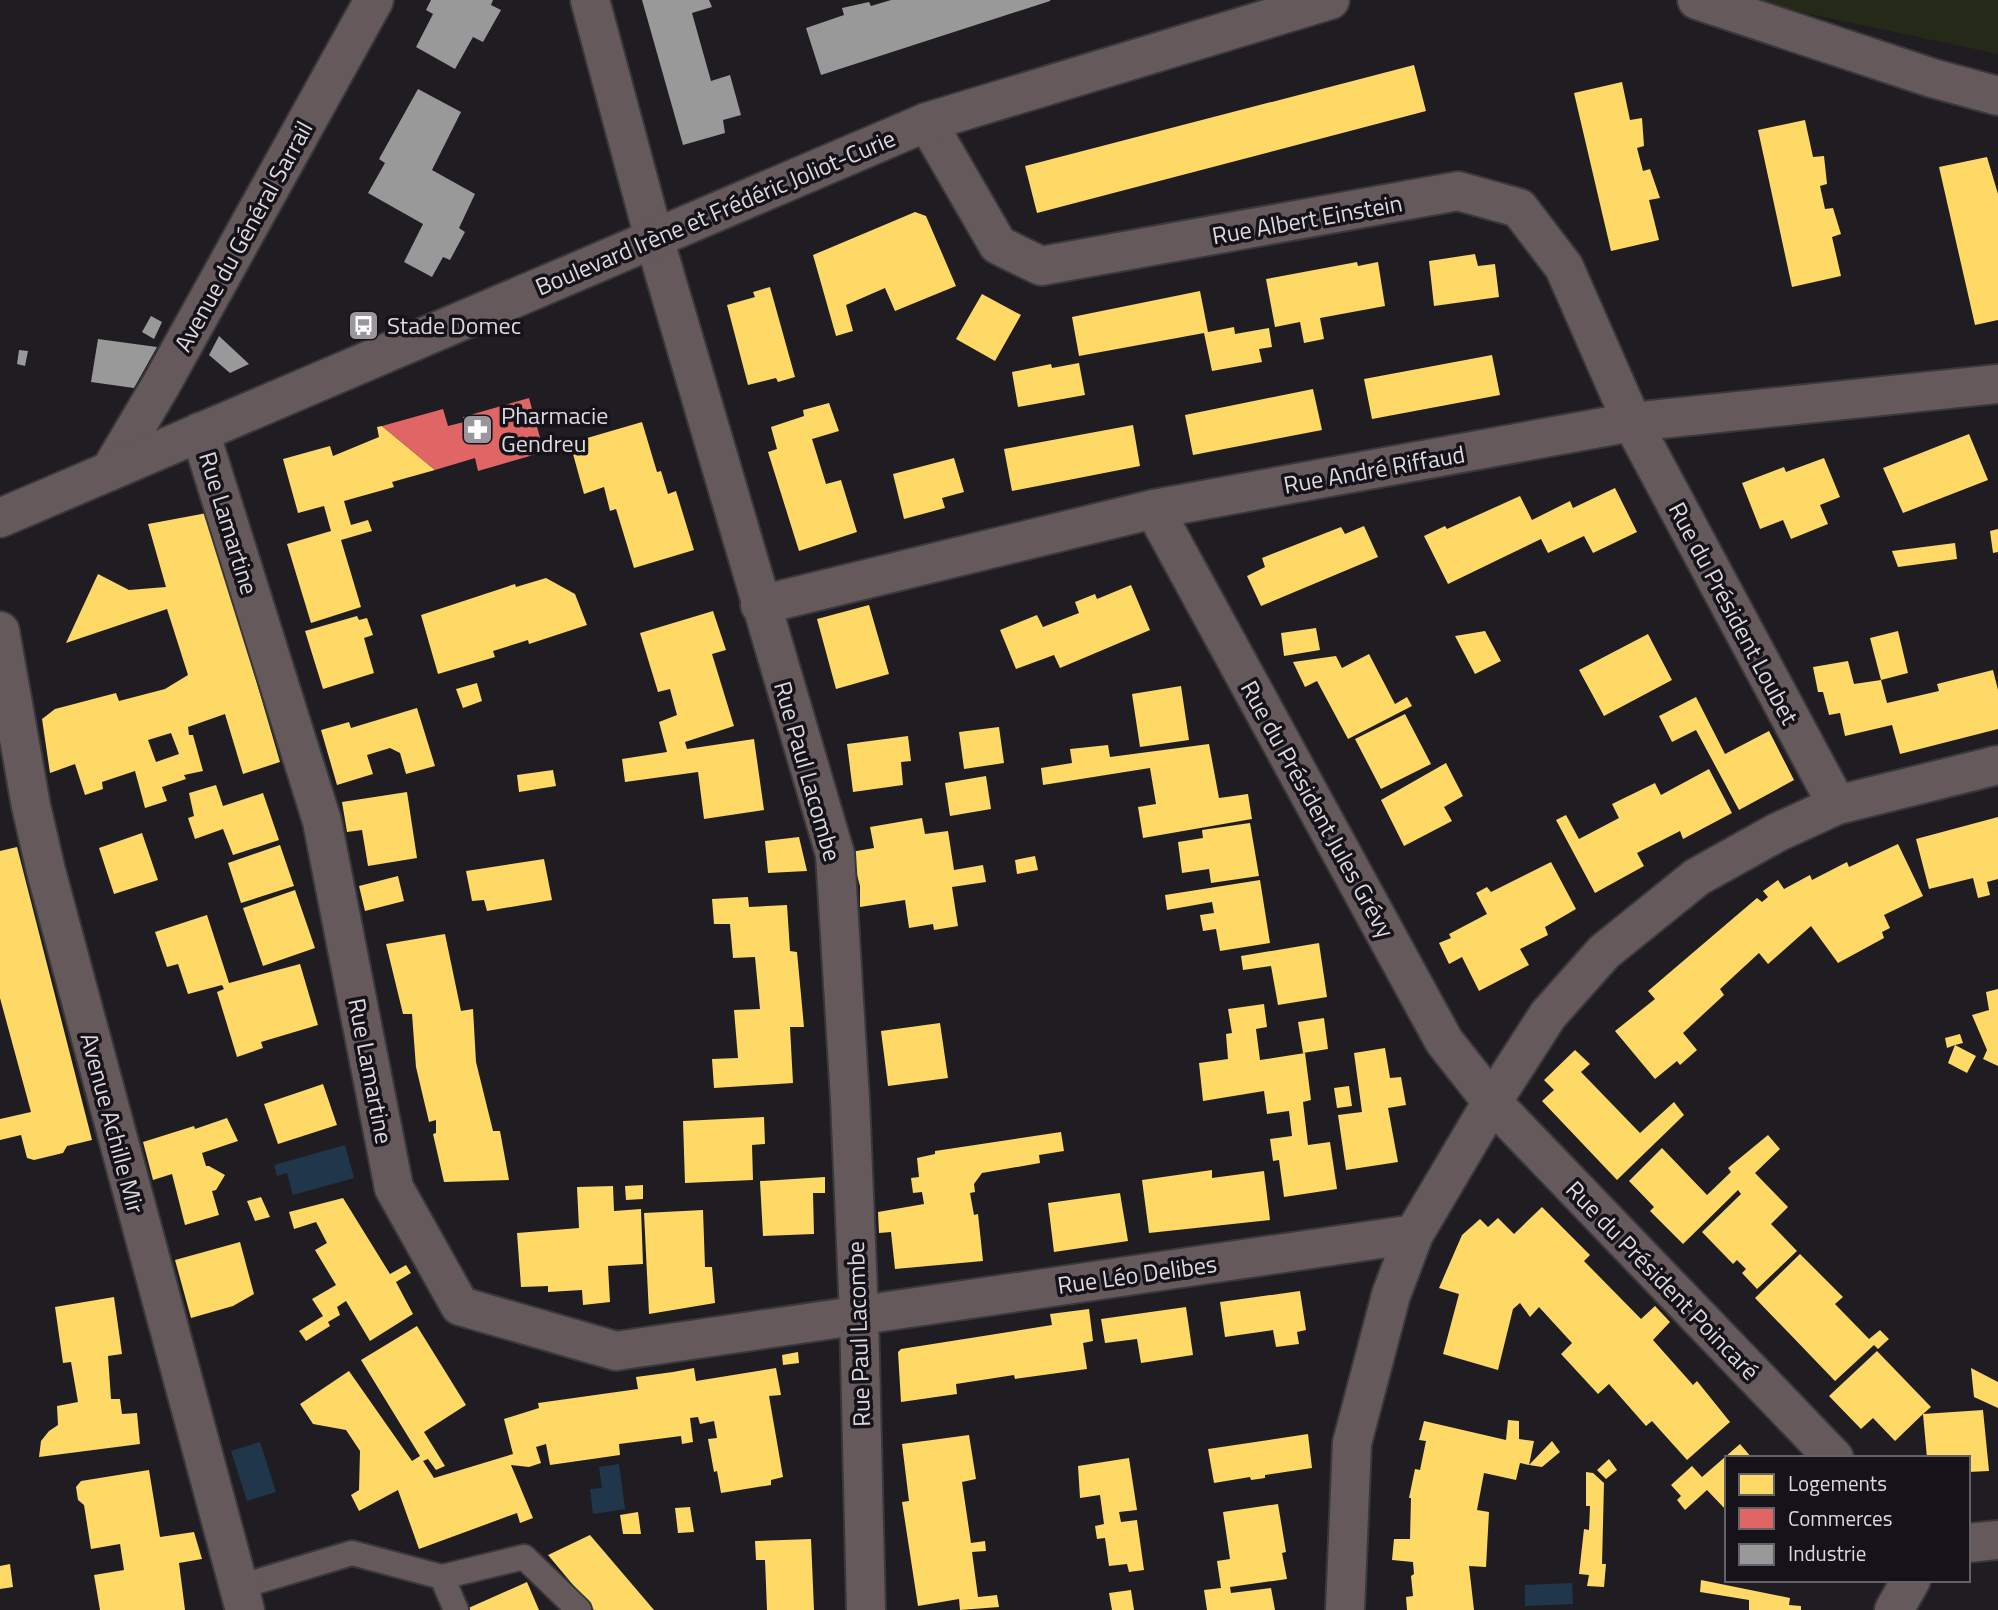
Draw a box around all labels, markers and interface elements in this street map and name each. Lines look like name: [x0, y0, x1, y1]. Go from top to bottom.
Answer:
street label: Avenue du Général Sarrail: [165, 114, 321, 358]
street label: Boulevard Irène et Frédéric Joliot-Curie: [529, 120, 901, 304]
street label: Rue Albert Einstein: [1209, 185, 1405, 253]
place label: Stade Domec: [387, 307, 521, 343]
bus stop icon: Stade Domec: [347, 308, 381, 342]
place label: Pharmacie Gendreu: [501, 397, 608, 461]
pharmacy icon: Pharmacie Gendreu: [461, 412, 495, 446]
street label: Rue André Riffaud: [1280, 435, 1468, 503]
street label: Rue Lamartine: [190, 447, 268, 599]
street label: Rue du Président Loubet: [1660, 495, 1808, 731]
street label: Rue du Président Jules Grévy: [1232, 674, 1404, 945]
street label: Rue Paul Lacombe: [765, 677, 851, 865]
street label: Rue Lamartine: [339, 995, 403, 1147]
street label: Avenue Achille Mir: [72, 1029, 154, 1217]
street label: Rue du Président Poincaré: [1558, 1172, 1768, 1388]
street label: Rue Paul Lacombe: [837, 1240, 879, 1428]
street label: Rue Léo Delibes: [1055, 1245, 1219, 1303]
legend: [1725, 1456, 1970, 1582]
text: Logements: [1788, 1467, 1887, 1499]
text: Commerces: [1788, 1502, 1892, 1534]
text: Industrie: [1788, 1537, 1866, 1569]

